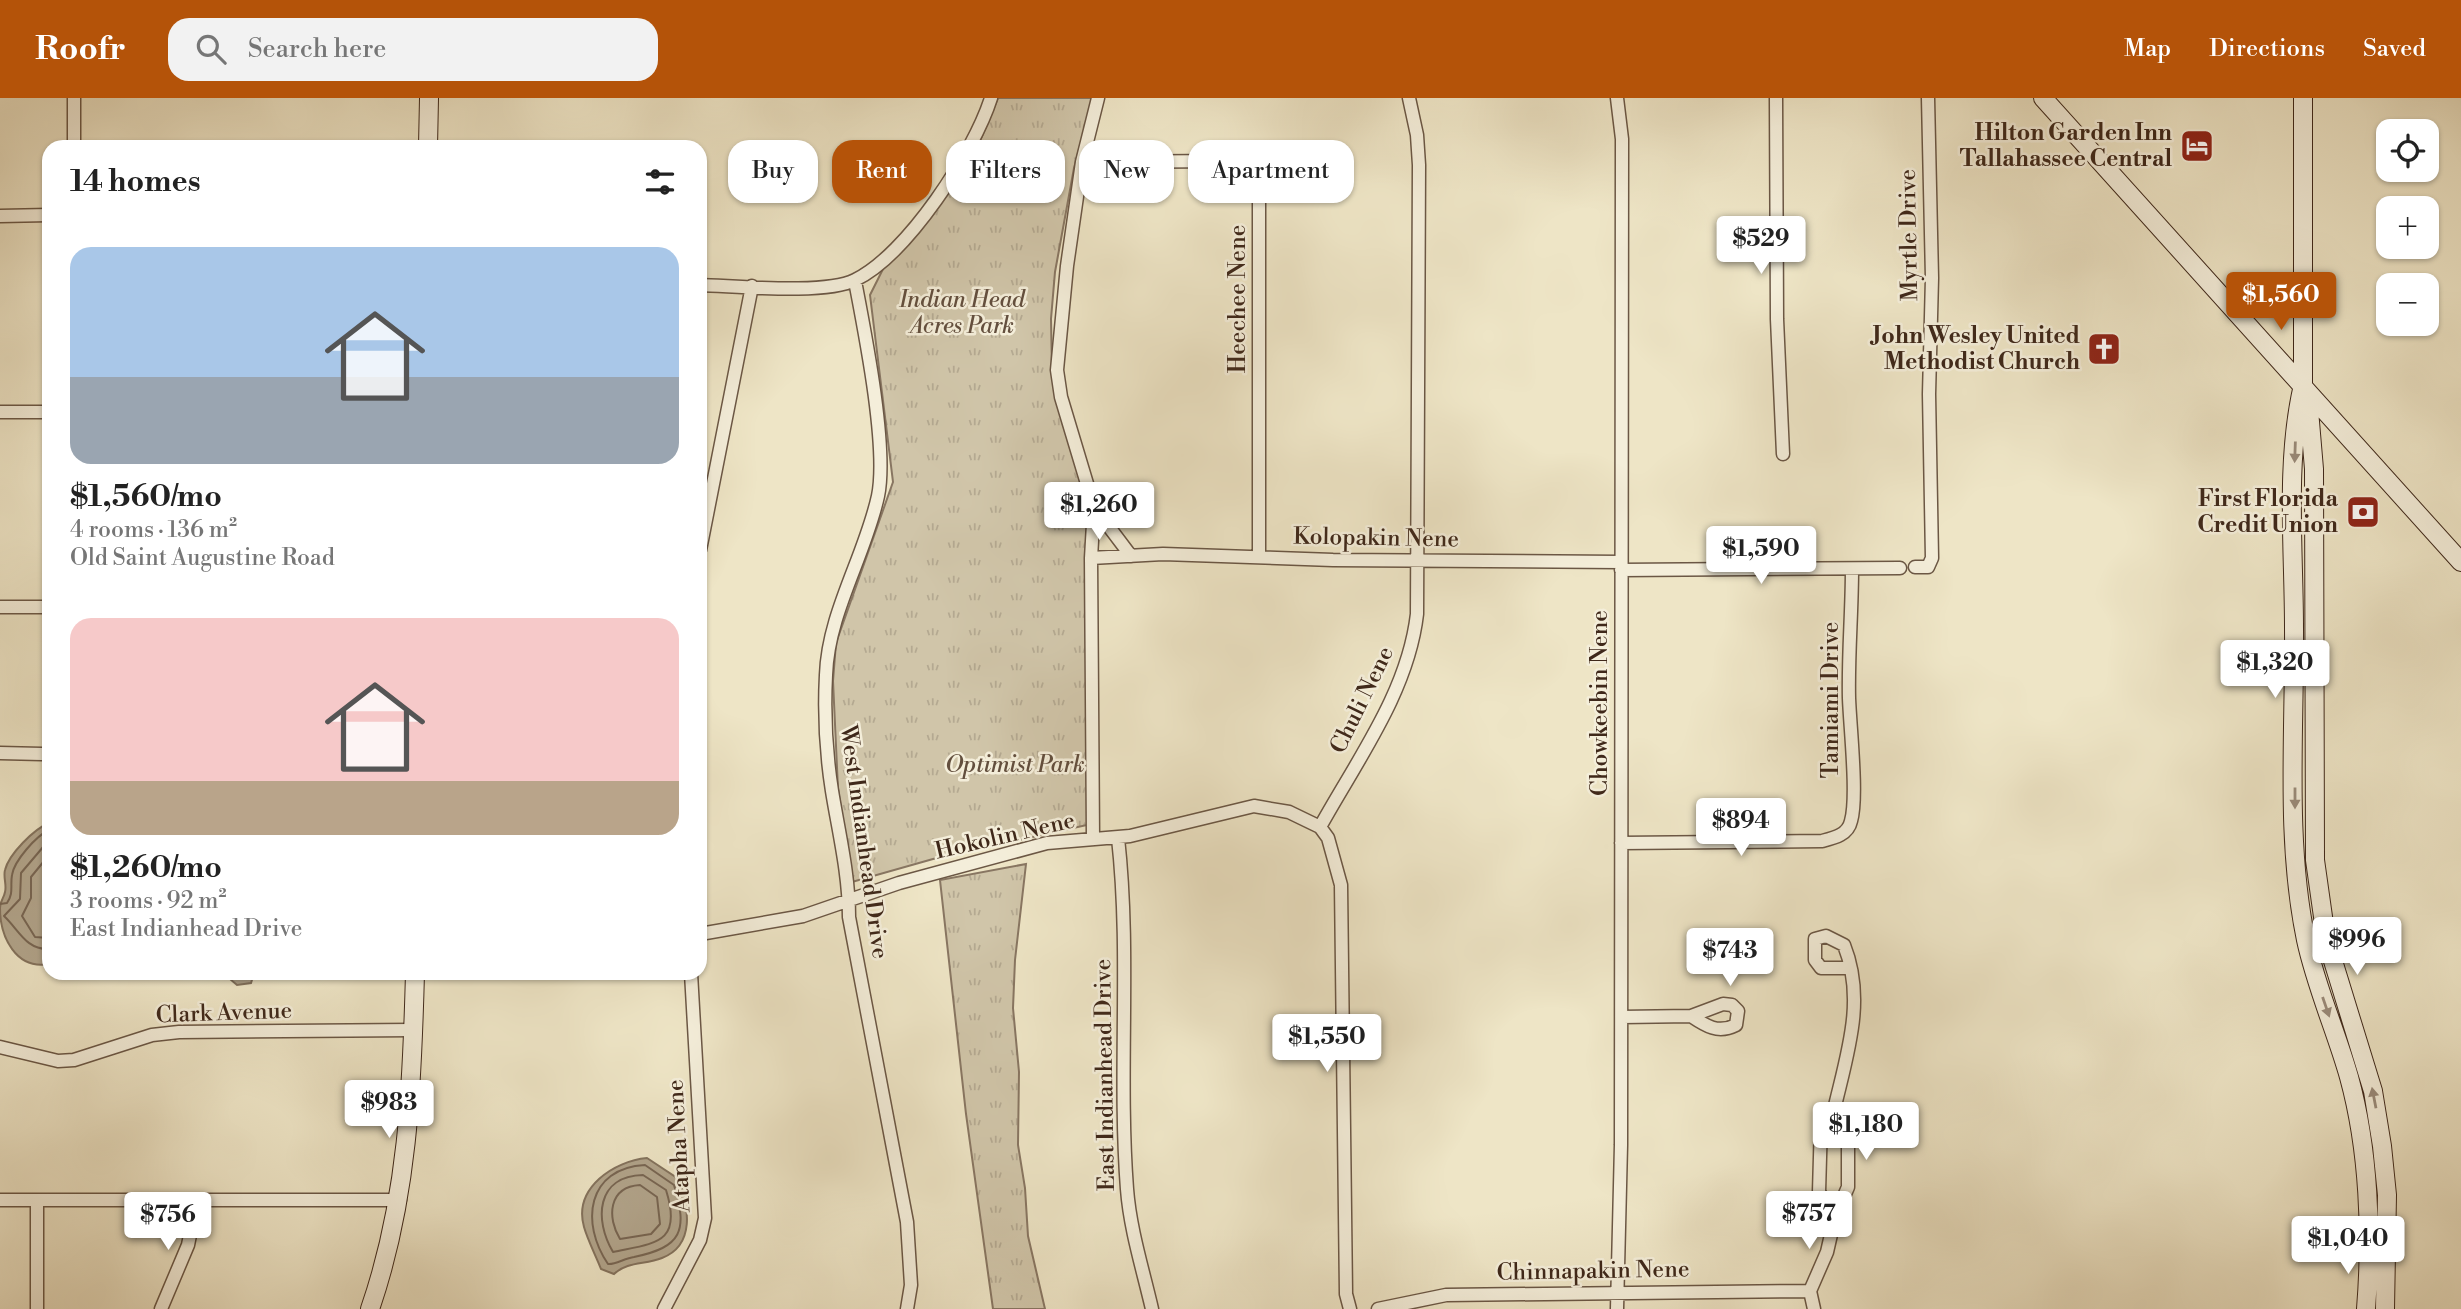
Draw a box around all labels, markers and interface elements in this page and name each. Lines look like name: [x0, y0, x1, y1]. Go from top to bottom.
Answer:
search box: [168, 18, 658, 81]
text: Roofr: [35, 29, 126, 70]
icon: search: [192, 30, 230, 68]
text: Search here: [248, 33, 386, 65]
text: Map: [2124, 34, 2171, 64]
text: Directions: [2209, 34, 2325, 64]
text: Saved: [2363, 34, 2426, 64]
place label: Hilton Garden Inn Tallahassee Central: [1960, 119, 2172, 173]
map controls: [2376, 119, 2439, 336]
button: locate: [2376, 119, 2439, 182]
hotel icon: Hilton Garden Inn Tallahassee Central: [2178, 127, 2216, 165]
chip: Buy: [728, 140, 818, 203]
chip: Rent: [832, 140, 932, 203]
chip: Filters: [946, 140, 1065, 203]
chip: New: [1079, 140, 1174, 203]
chip: Apartment: [1188, 140, 1354, 203]
text: 14 homes: [70, 163, 201, 201]
icon: filters: [641, 163, 679, 201]
street label: Myrtle Drive: [1894, 169, 1924, 301]
button: +: [2376, 196, 2439, 259]
pin: $529: [1720, 216, 1802, 276]
street label: Heechee Nene: [1224, 225, 1252, 373]
text: $529: [1733, 225, 1789, 253]
pin: $1,560: [2224, 272, 2338, 332]
button: −: [2376, 273, 2439, 336]
text: $1,560: [2242, 281, 2320, 309]
park label: Indian Head Acres Park: [898, 286, 1026, 340]
icon: home: [312, 293, 438, 419]
place label: John Wesley United Methodist Church: [1869, 322, 2080, 376]
church icon: John Wesley United Methodist Church: [2085, 330, 2123, 368]
one-way arrow: [2289, 441, 2300, 463]
text: $1,560/mo: [70, 478, 222, 516]
pin: $1,260: [1042, 482, 1156, 542]
place label: First Florida Credit Union: [2197, 485, 2339, 539]
text: $1,260: [1060, 491, 1138, 519]
bank icon: First Florida Credit Union: [2344, 493, 2382, 531]
text: 4 rooms · 136 m²: [70, 516, 237, 544]
street label: Kolopakin Nene: [1293, 523, 1459, 553]
pin: $1,590: [1704, 526, 1818, 586]
text: $1,590: [1722, 535, 1800, 563]
text: Old Saint Augustine Road: [70, 544, 335, 572]
street label: Chowkeebin Nene: [1586, 610, 1614, 796]
street label: Tamiami Drive: [1817, 622, 1845, 778]
pin: $1,320: [2218, 640, 2332, 700]
street label: Chuli Nene: [1324, 642, 1400, 758]
text: $1,320: [2236, 649, 2314, 677]
icon: home: [312, 664, 438, 790]
street label: West Indianhead Drive: [834, 722, 894, 961]
park label: Optimist Park: [945, 751, 1085, 779]
one-way arrow: [2289, 788, 2301, 810]
pin: $894: [1700, 798, 1782, 858]
street label: Hokolin Nene: [932, 806, 1078, 866]
text: $894: [1712, 807, 1770, 835]
text: $1,260/mo: [70, 849, 222, 887]
text: 3 rooms · 92 m²: [70, 887, 226, 915]
text: East Indianhead Drive: [70, 915, 302, 943]
pin: $996: [2316, 918, 2398, 977]
text: $996: [2328, 926, 2386, 954]
pin: $743: [1689, 928, 1771, 988]
text: $743: [1702, 937, 1758, 965]
street label: East Indianhead Drive: [1089, 959, 1121, 1191]
street label: Clark Avenue: [155, 997, 293, 1029]
one-way arrow: [2321, 997, 2332, 1018]
pin: $1,550: [1270, 1014, 1384, 1074]
text: $1,550: [1288, 1023, 1366, 1051]
street label: Atapha Nene: [662, 1079, 697, 1214]
pin: $983: [348, 1080, 430, 1140]
one-way arrow: [2368, 1087, 2379, 1109]
text: $983: [361, 1089, 417, 1117]
pin: $1,180: [1809, 1102, 1923, 1162]
text: $1,180: [1829, 1111, 1903, 1139]
pin: $756: [127, 1192, 209, 1252]
pin: $757: [1768, 1192, 1850, 1251]
text: $757: [1782, 1200, 1836, 1228]
text: $756: [140, 1201, 196, 1229]
pin: $1,040: [2291, 1216, 2405, 1276]
text: $1,040: [2308, 1225, 2388, 1253]
street label: Chinnapakin Nene: [1496, 1255, 1690, 1287]

